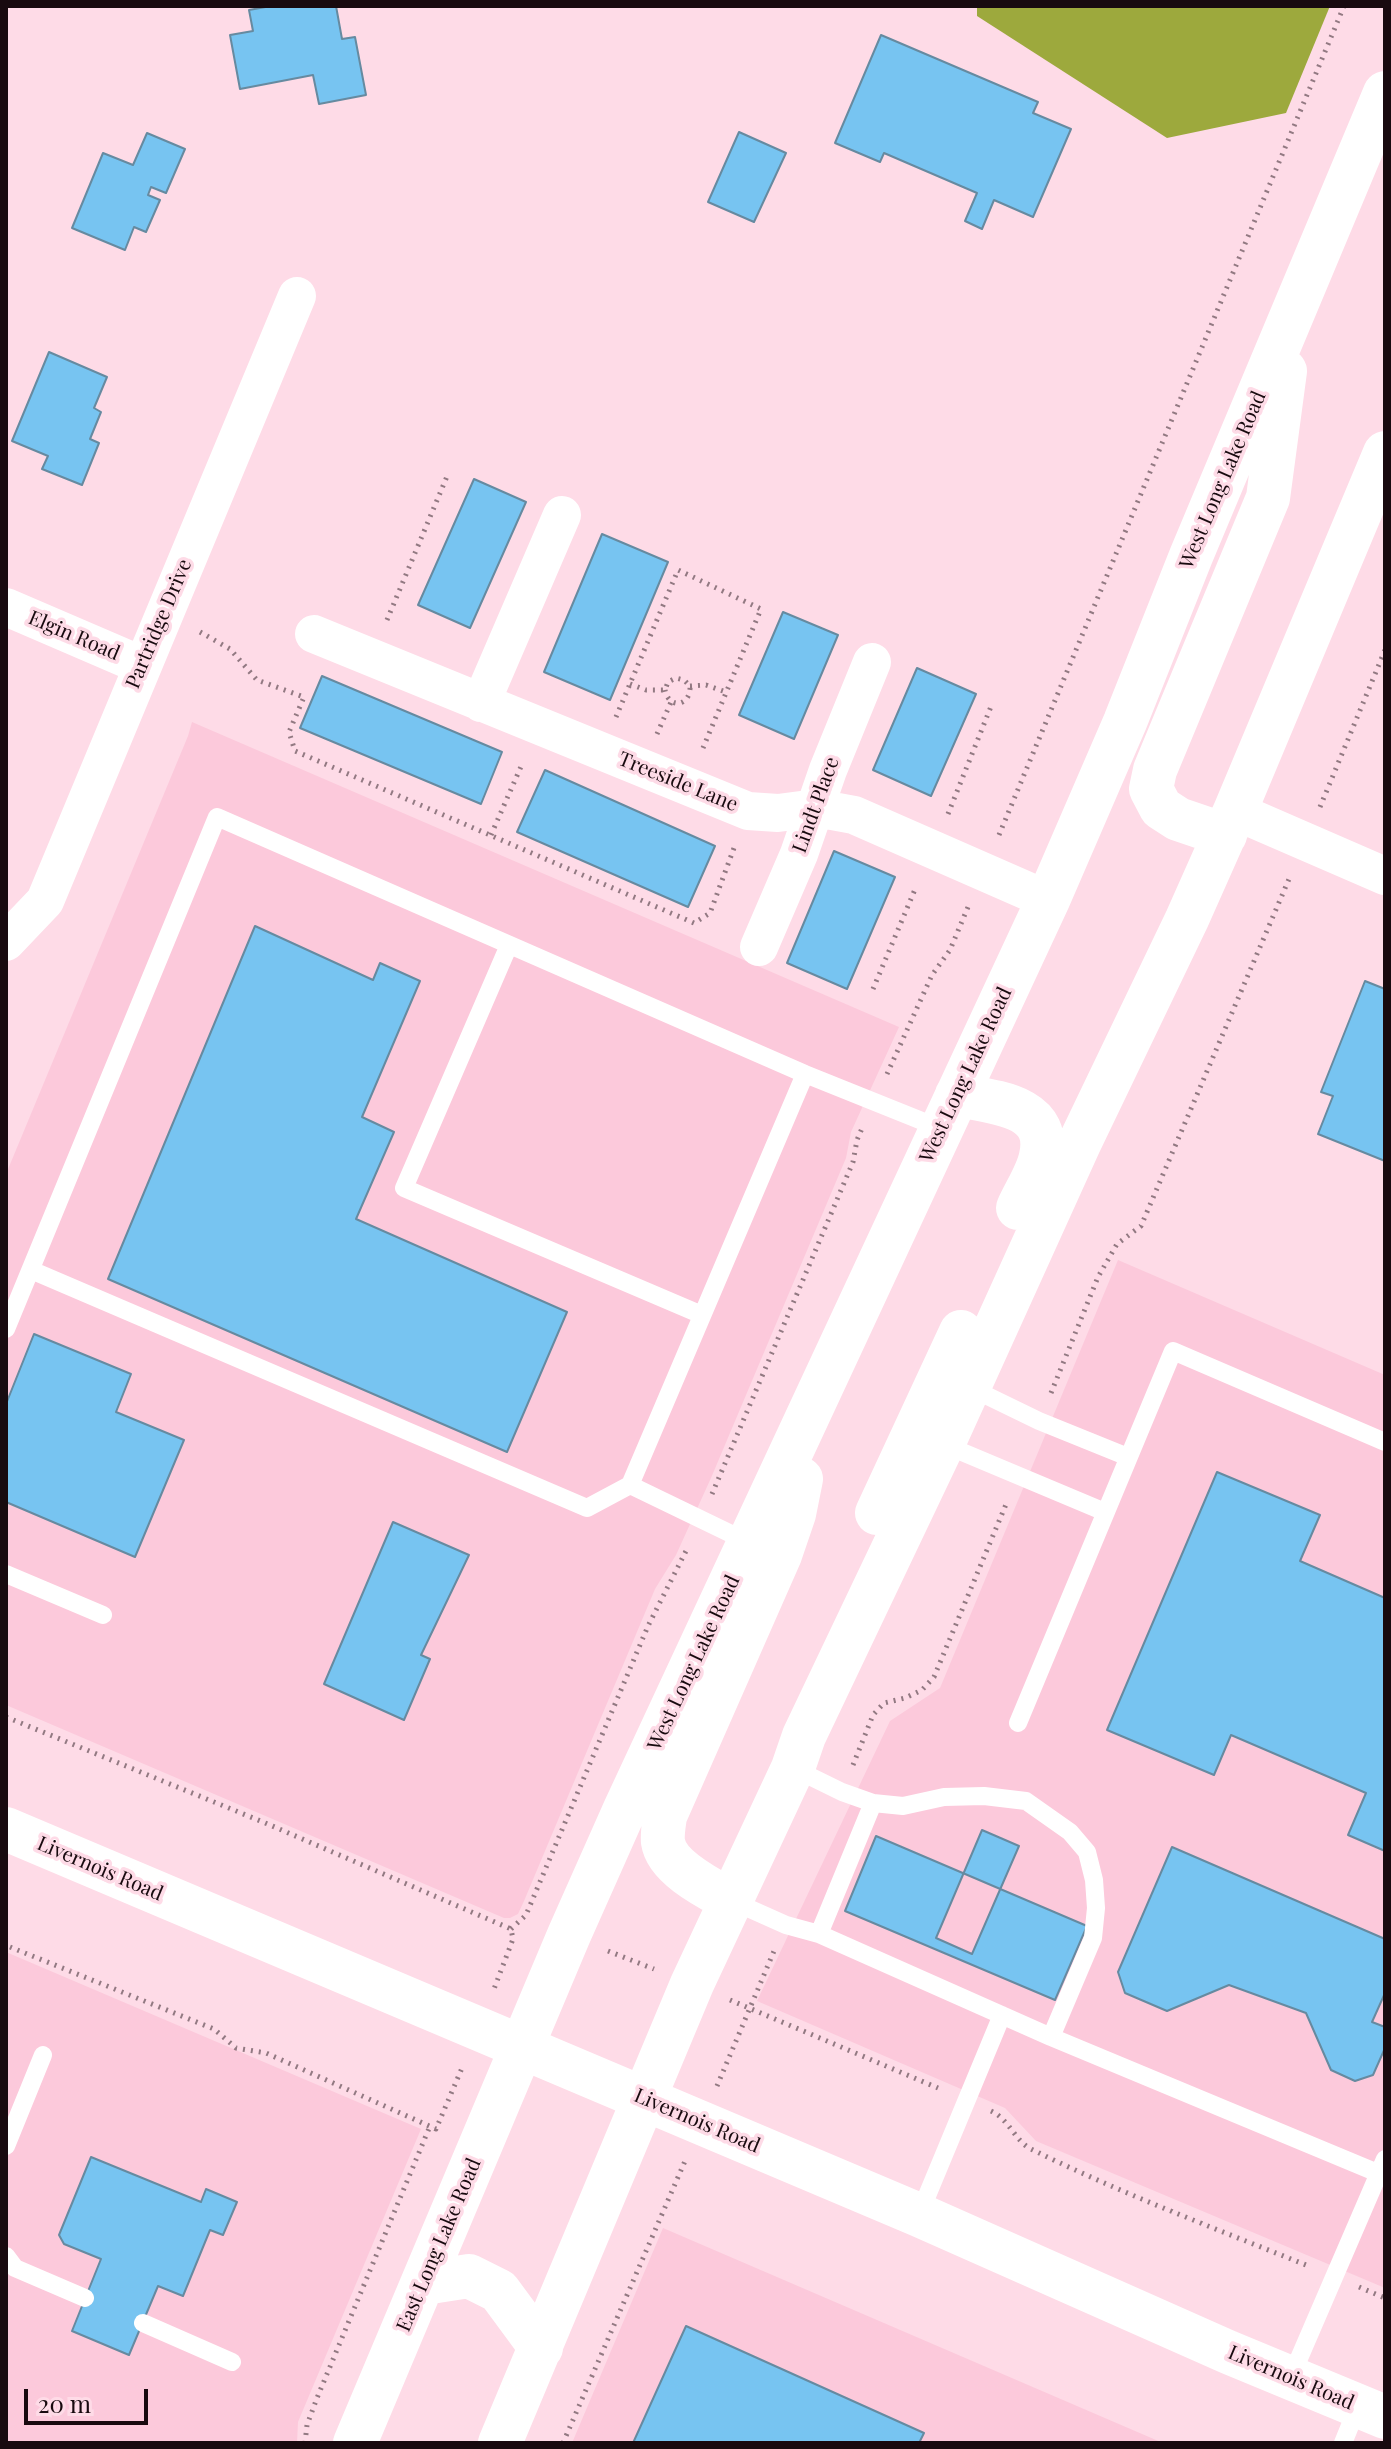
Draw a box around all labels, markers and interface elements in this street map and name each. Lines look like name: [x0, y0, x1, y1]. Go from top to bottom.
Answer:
street label: West Long Lake Road: [1175, 388, 1271, 572]
street label: Partridge Drive: [121, 556, 197, 692]
street label: Elgin Road: [25, 606, 123, 666]
street label: Treeside Lane: [615, 747, 741, 817]
street label: Lindt Place: [788, 754, 844, 856]
street label: West Long Lake Road: [915, 984, 1017, 1166]
street label: West Long Lake Road: [643, 1572, 745, 1754]
street label: Livernois Road: [33, 1832, 167, 1906]
street label: Livernois Road: [630, 2084, 764, 2158]
street label: East Long Lake Road: [392, 2155, 486, 2335]
street label: Livernois Road: [1224, 2341, 1358, 2415]
scale bar: [28, 2373, 152, 2423]
text: 20 m: [38, 2387, 91, 2419]

